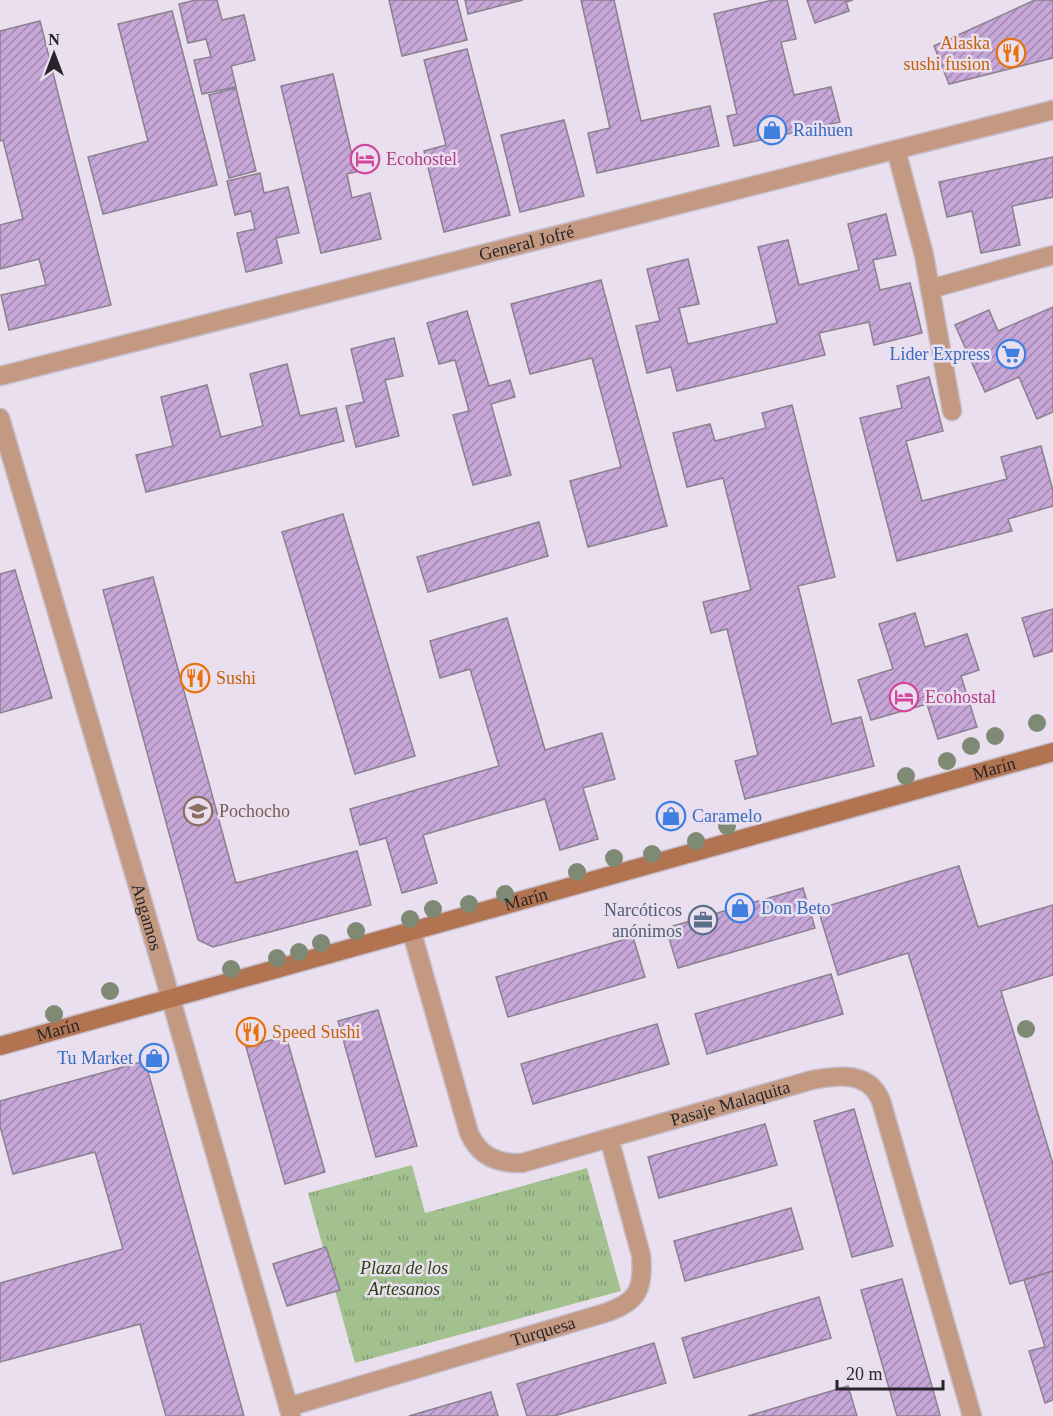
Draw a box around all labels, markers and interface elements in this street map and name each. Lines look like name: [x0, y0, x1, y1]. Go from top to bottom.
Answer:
north arrow: [24, 24, 84, 84]
text: N: [48, 31, 60, 48]
place label: Alaska sushi fusion: [903, 33, 990, 74]
restaurant icon: Alaska sushi fusion: [995, 37, 1027, 69]
shop icon: Raihuen: [756, 114, 788, 146]
place label: Raihuen: [793, 120, 853, 140]
hotel icon: Ecohostel: [349, 143, 381, 175]
place label: Ecohostel: [386, 149, 457, 169]
street label: General Jofré: [477, 221, 576, 265]
supermarket icon: Lider Express: [995, 338, 1027, 370]
place label: Lider Express: [890, 344, 990, 364]
restaurant icon: Sushi: [179, 662, 211, 694]
place label: Sushi: [216, 668, 256, 688]
hotel icon: Ecohostal: [888, 681, 920, 713]
place label: Ecohostal: [925, 687, 996, 707]
street label: Marín: [970, 753, 1018, 784]
school or university icon: Pochocho: [182, 795, 214, 827]
shop icon: Caramelo: [655, 800, 687, 832]
place label: Pochocho: [219, 801, 290, 821]
place label: Caramelo: [692, 806, 762, 826]
street label: Angamos: [128, 881, 166, 953]
street label: Marín: [502, 884, 550, 915]
shop icon: Don Beto: [724, 892, 756, 924]
place label: Don Beto: [761, 898, 831, 918]
place label: Narcóticos anónimos: [604, 900, 682, 941]
office icon: Narcóticos anónimos: [687, 904, 719, 936]
street label: Marín: [34, 1014, 82, 1045]
restaurant icon: Speed Sushi: [235, 1016, 267, 1048]
place label: Speed Sushi: [272, 1022, 361, 1042]
shop icon: Tu Market: [138, 1042, 170, 1074]
place label: Tu Market: [57, 1048, 133, 1068]
street label: Pasaje Malaquita: [668, 1077, 792, 1130]
park label: Plaza de los Artesanos: [359, 1258, 448, 1299]
street label: Turquesa: [508, 1312, 578, 1350]
scale bar: [837, 1353, 944, 1391]
text: 20 m: [846, 1364, 883, 1384]

